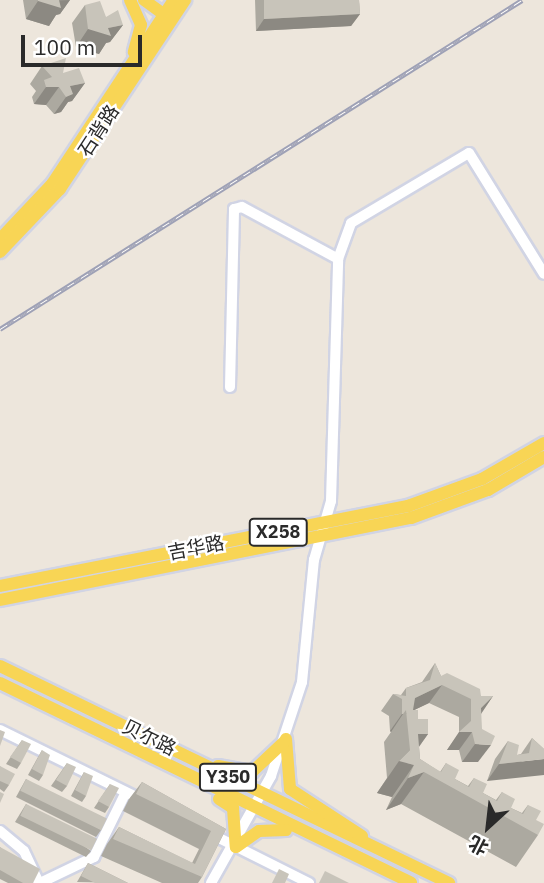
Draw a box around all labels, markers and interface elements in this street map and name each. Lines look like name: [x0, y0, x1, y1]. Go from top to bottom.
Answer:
scale bar: [24, 21, 145, 65]
text: 100 m: [34, 33, 95, 61]
street label: 石背路: [74, 101, 124, 161]
road number: X258: [248, 518, 308, 546]
street label: 吉华路: [166, 531, 226, 565]
street label: 贝尔路: [118, 715, 180, 761]
road number: Y350: [198, 762, 258, 792]
north arrow: [453, 792, 523, 862]
text: 北: [465, 831, 492, 861]

